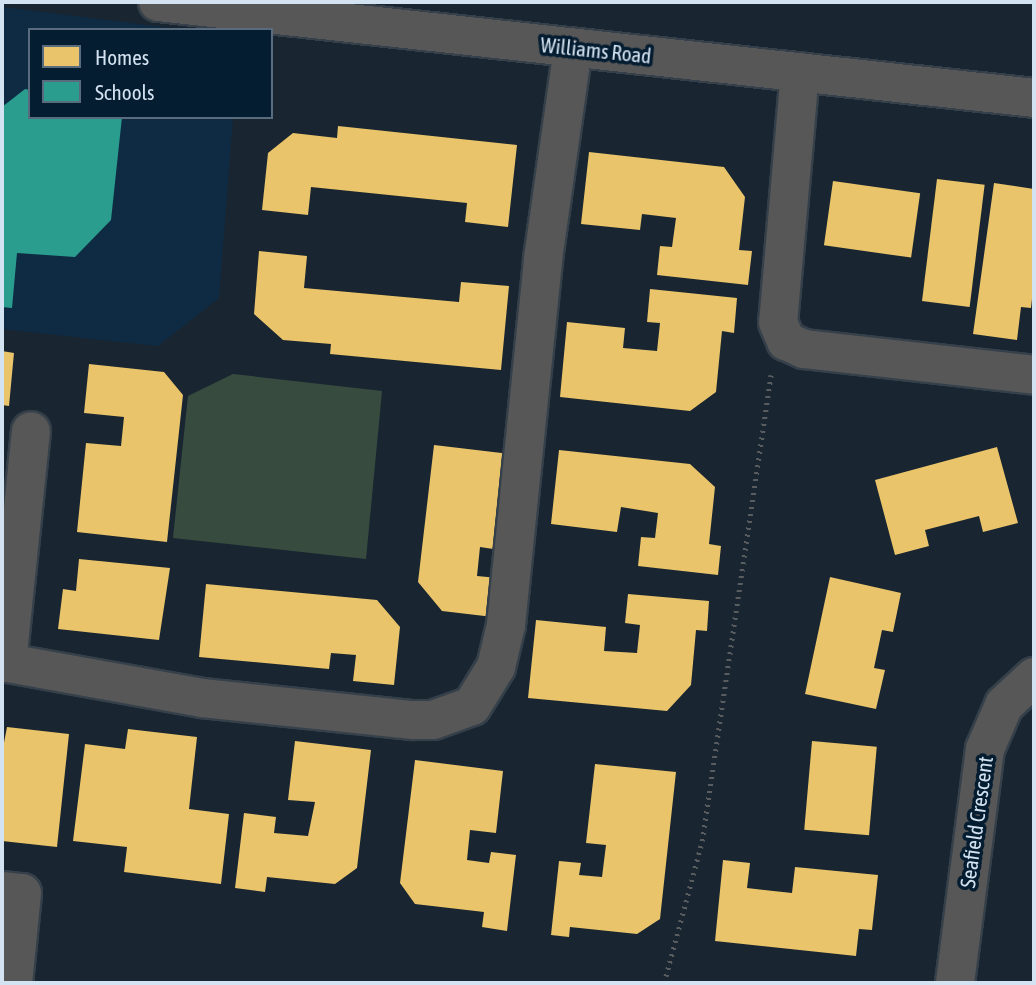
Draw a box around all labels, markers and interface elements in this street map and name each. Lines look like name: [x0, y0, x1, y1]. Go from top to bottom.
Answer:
legend: [28, 28, 273, 119]
street label: Williams Road: [539, 32, 653, 68]
text: Homes: [95, 45, 149, 69]
text: Schools: [95, 80, 155, 104]
street label: Seafield Crescent: [954, 755, 998, 889]

